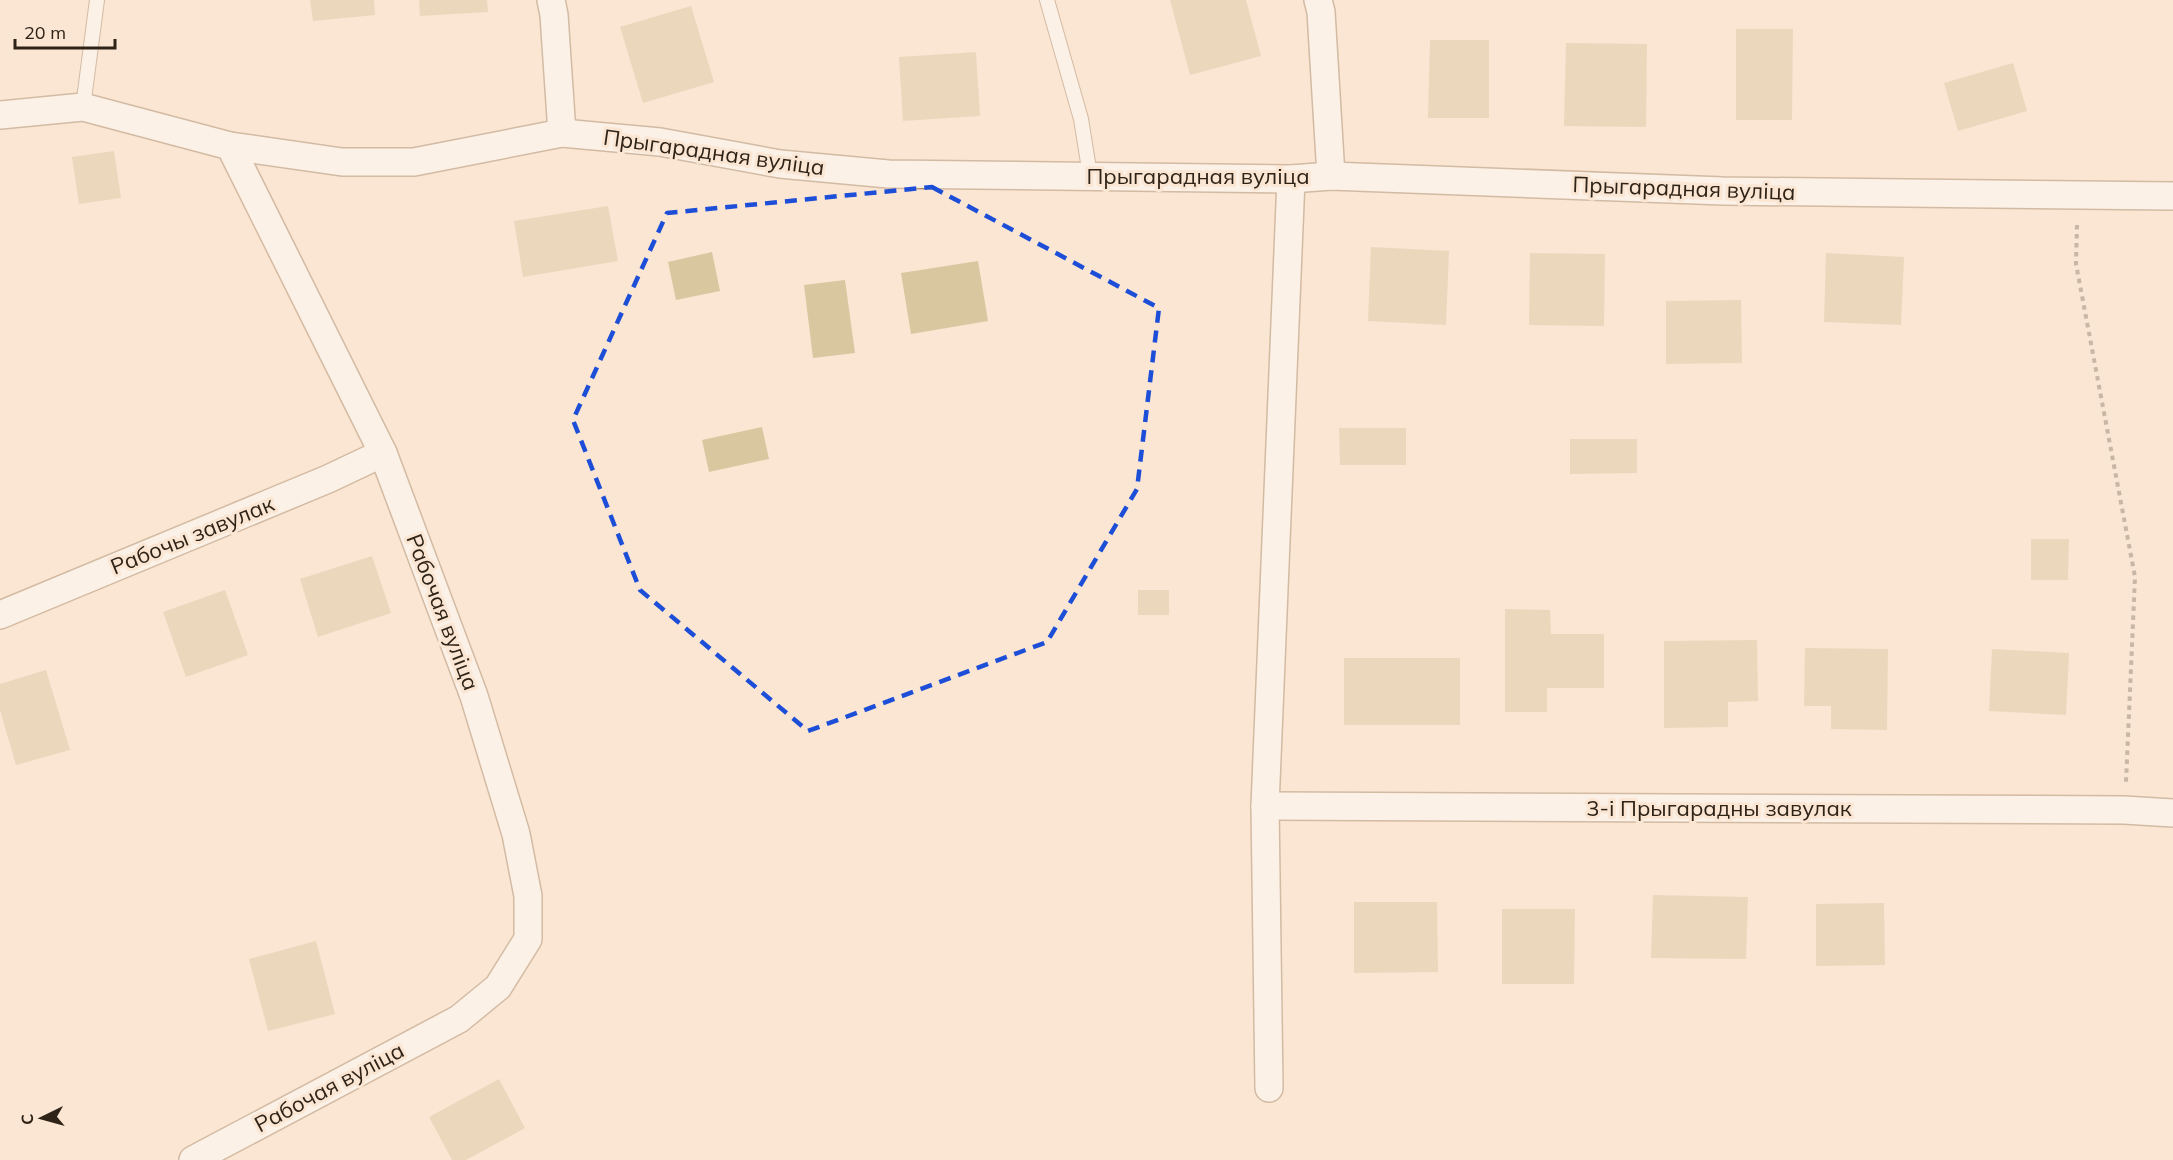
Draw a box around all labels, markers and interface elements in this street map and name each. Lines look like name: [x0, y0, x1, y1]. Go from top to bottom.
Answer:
scale bar: [15, 12, 116, 50]
text: 20 m: [24, 21, 66, 44]
street label: Прыгарадная вуліца: [602, 123, 826, 181]
street label: Прыгарадная вуліца: [1086, 162, 1310, 190]
street label: Прыгарадная вуліца: [1572, 170, 1796, 206]
street label: Рабочы завулак: [106, 489, 278, 581]
street label: Рабочая вуліца: [400, 530, 486, 694]
street label: 3-і Прыгарадны завулак: [1586, 794, 1852, 822]
street label: Рабочая вуліца: [249, 1036, 409, 1138]
north arrow: [12, 1088, 72, 1148]
text: С: [17, 1113, 37, 1126]

